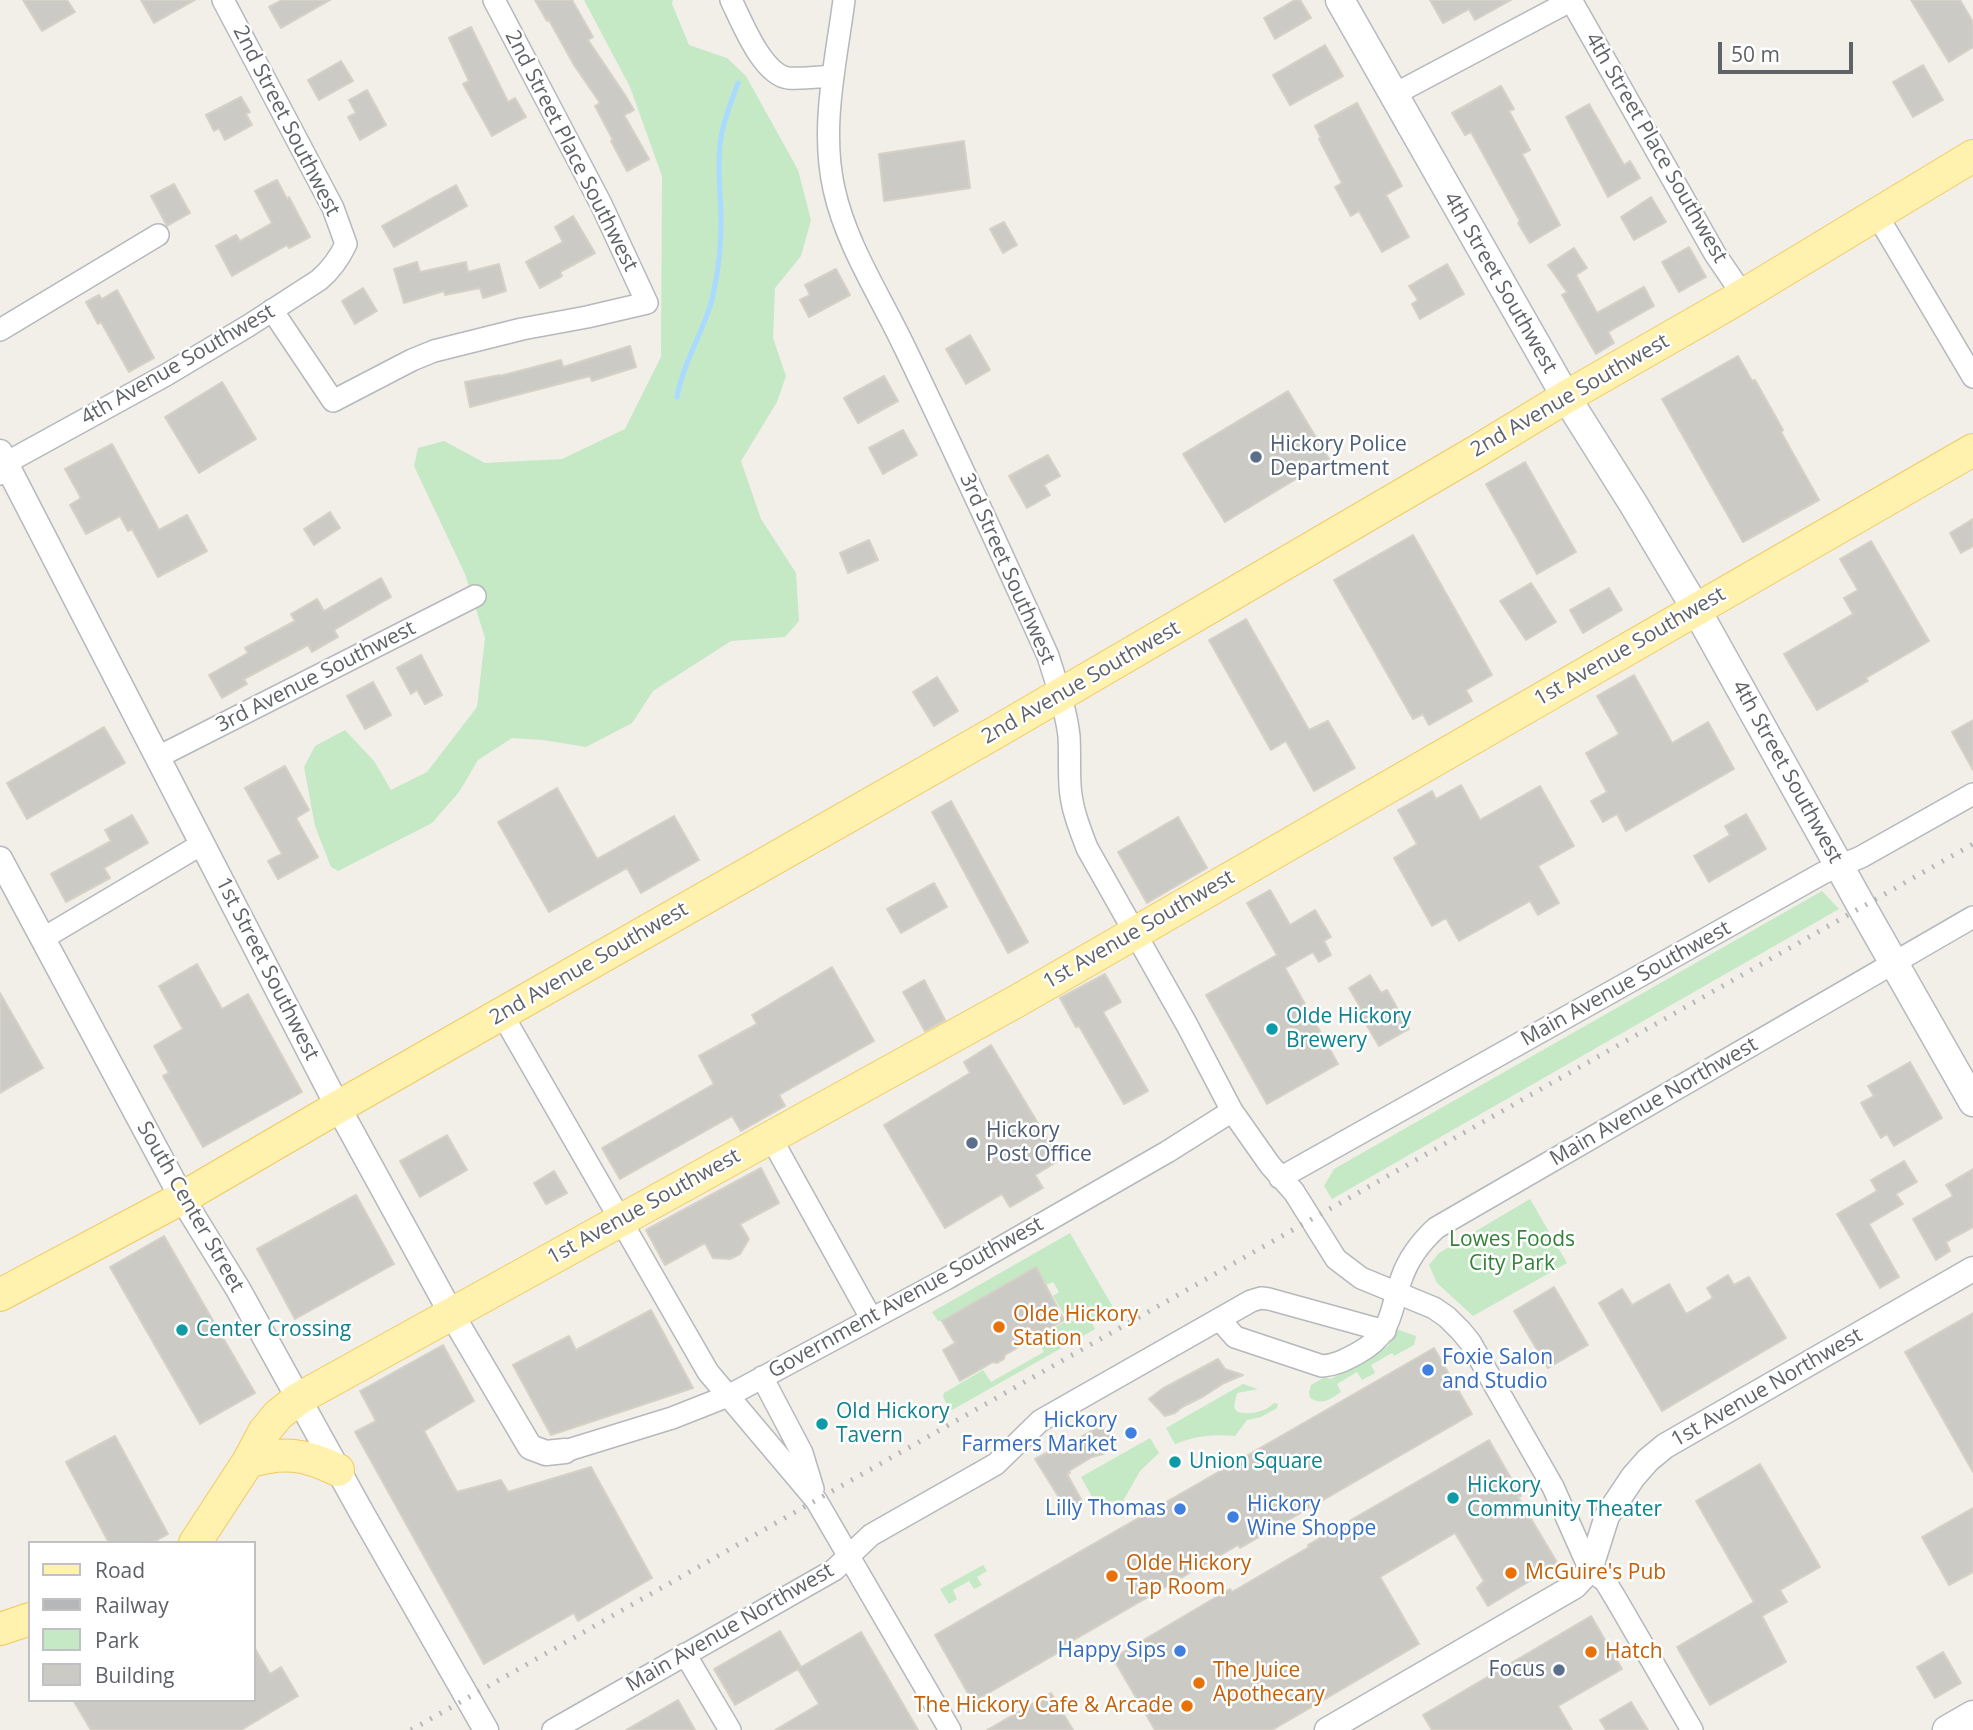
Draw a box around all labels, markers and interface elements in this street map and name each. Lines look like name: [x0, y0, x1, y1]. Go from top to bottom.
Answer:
street label: 2nd Street Southwest: [227, 22, 345, 220]
street label: 2nd Street Place Southwest: [499, 26, 643, 276]
street label: 4th Street Place Southwest: [1580, 28, 1732, 268]
scale bar: [1721, 28, 1856, 72]
text: 50 m: [1731, 40, 1780, 68]
street label: 4th Street Southwest: [1438, 188, 1562, 378]
street label: 4th Avenue Southwest: [77, 299, 279, 431]
street label: 2nd Avenue Southwest: [1466, 329, 1674, 463]
place label: Hickory Police Department: [1270, 432, 1407, 482]
marker: Hickory Police Department: [1248, 449, 1264, 465]
street label: 3rd Street Southwest: [954, 470, 1060, 668]
street label: 1st Avenue Southwest: [1530, 582, 1730, 712]
street label: 3rd Avenue Southwest: [212, 616, 420, 738]
street label: 2nd Avenue Southwest: [977, 616, 1185, 750]
street label: 4th Street Southwest: [1726, 676, 1848, 868]
street label: 1st Avenue Southwest: [1039, 865, 1239, 995]
street label: 1st Street Southwest: [210, 873, 324, 1065]
street label: 2nd Avenue Southwest: [485, 897, 693, 1031]
street label: Main Avenue Southwest: [1517, 916, 1735, 1052]
place label: Olde Hickory Brewery: [1286, 1004, 1411, 1054]
marker: Olde Hickory Brewery: [1264, 1021, 1280, 1037]
street label: Main Avenue Northwest: [1546, 1032, 1762, 1172]
street label: South Center Street: [131, 1117, 249, 1297]
place label: Hickory Post Office: [986, 1118, 1092, 1168]
marker: Hickory Post Office: [964, 1135, 980, 1151]
street label: 1st Avenue Southwest: [543, 1144, 745, 1270]
street label: Government Avenue Southwest: [764, 1212, 1048, 1384]
park label: Lowes Foods City Park: [1449, 1227, 1575, 1277]
place label: Olde Hickory Station: [1013, 1302, 1138, 1352]
place label: Center Crossing: [196, 1317, 351, 1343]
marker: Olde Hickory Station: [991, 1319, 1007, 1335]
marker: Center Crossing: [174, 1322, 190, 1338]
street label: 1st Avenue Northwest: [1667, 1323, 1867, 1453]
place label: Foxie Salon and Studio: [1442, 1345, 1553, 1395]
marker: Foxie Salon and Studio: [1420, 1362, 1436, 1378]
place label: Old Hickory Tavern: [836, 1399, 950, 1449]
place label: Hickory Farmers Market: [961, 1408, 1117, 1458]
marker: Old Hickory Tavern: [814, 1416, 830, 1432]
marker: Hickory Farmers Market: [1123, 1425, 1139, 1441]
place label: Union Square: [1189, 1449, 1323, 1475]
marker: Union Square: [1167, 1454, 1183, 1470]
place label: Hickory Community Theater: [1467, 1473, 1662, 1523]
marker: Hickory Community Theater: [1445, 1490, 1461, 1506]
place label: Hickory Wine Shoppe: [1247, 1492, 1376, 1542]
place label: Lilly Thomas: [1045, 1496, 1166, 1522]
marker: Lilly Thomas: [1172, 1501, 1188, 1517]
marker: Hickory Wine Shoppe: [1225, 1509, 1241, 1525]
legend: [28, 1541, 256, 1702]
place label: Olde Hickory Tap Room: [1126, 1551, 1251, 1601]
text: Road: [95, 1556, 145, 1584]
street label: Main Avenue Northwest: [622, 1558, 838, 1698]
place label: McGuire's Pub: [1525, 1560, 1666, 1586]
marker: McGuire's Pub: [1503, 1565, 1519, 1581]
marker: Olde Hickory Tap Room: [1104, 1568, 1120, 1584]
text: Railway: [95, 1591, 169, 1619]
text: Park: [95, 1626, 139, 1654]
place label: Happy Sips: [1058, 1638, 1166, 1664]
place label: Hatch: [1605, 1639, 1663, 1665]
marker: Happy Sips: [1172, 1643, 1188, 1659]
marker: Hatch: [1583, 1644, 1599, 1660]
place label: Focus: [1489, 1657, 1545, 1683]
place label: The Juice Apothecary: [1213, 1658, 1325, 1708]
text: Building: [95, 1661, 174, 1689]
marker: Focus: [1551, 1662, 1567, 1678]
marker: The Juice Apothecary: [1191, 1675, 1207, 1691]
place label: The Hickory Cafe & Arcade: [914, 1693, 1173, 1719]
marker: The Hickory Cafe & Arcade: [1179, 1698, 1195, 1714]

